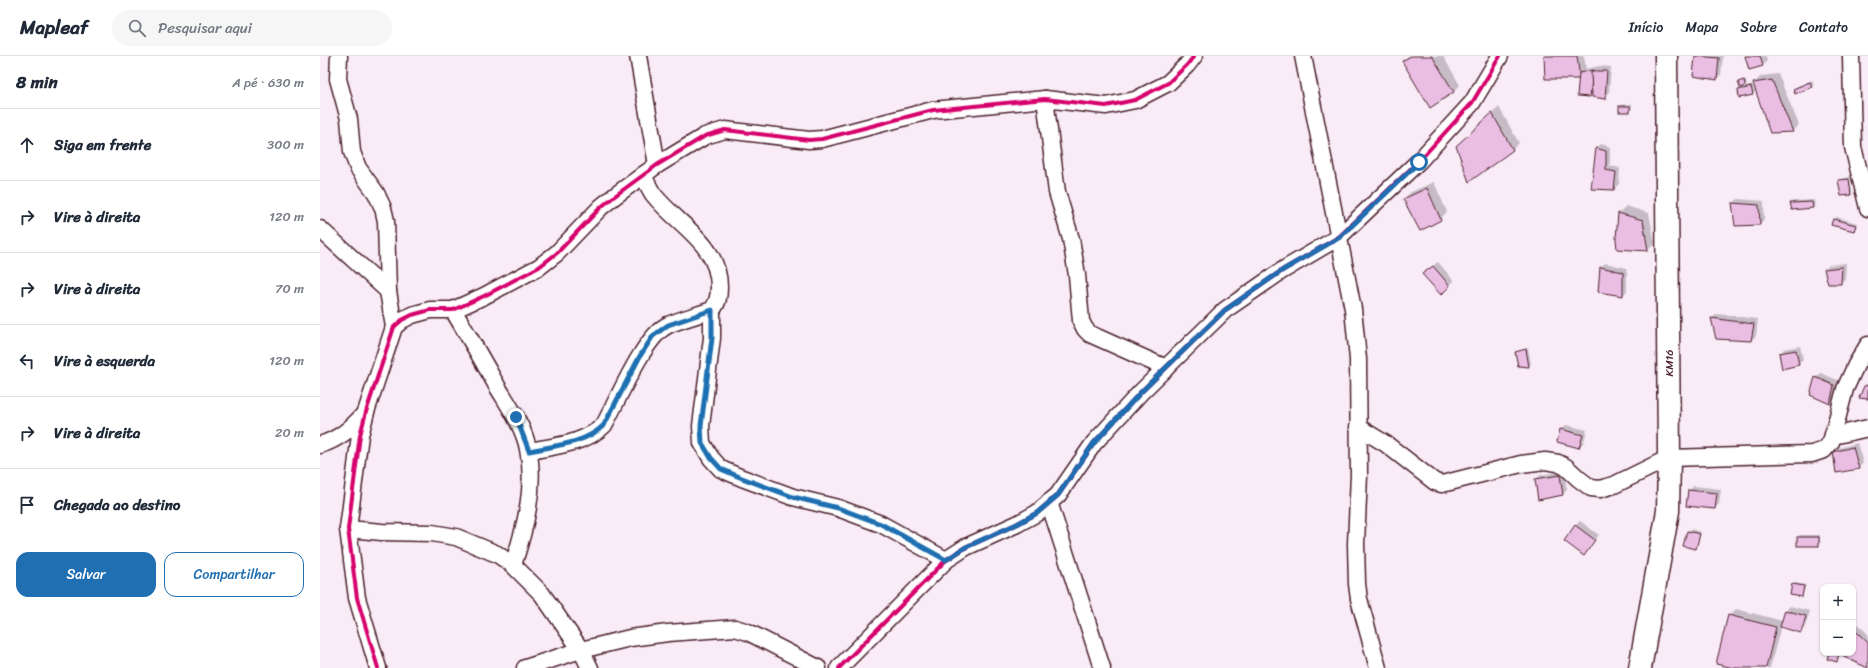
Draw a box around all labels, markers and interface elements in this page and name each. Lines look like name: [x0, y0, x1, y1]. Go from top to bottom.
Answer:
search box: [112, 10, 392, 46]
text: Mapleaf: [20, 11, 88, 44]
text: Pesquisar aqui: [158, 15, 252, 41]
text: Início: [1629, 15, 1663, 40]
text: Mapa: [1685, 15, 1718, 40]
text: Sobre: [1740, 15, 1777, 40]
text: Contato: [1799, 15, 1848, 40]
icon: search: [126, 17, 148, 39]
text: 8 min: [16, 67, 58, 97]
text: A pé · 630 m: [232, 71, 304, 94]
text: Siga em frente: [54, 132, 151, 158]
text: 300 m: [267, 133, 304, 156]
icon: ahead: [16, 134, 38, 156]
route start: [1410, 153, 1428, 171]
text: Vire à direita: [54, 204, 140, 230]
text: 120 m: [269, 205, 304, 228]
icon: right: [16, 206, 38, 228]
text: Vire à direita: [54, 276, 140, 302]
text: 70 m: [275, 277, 304, 300]
icon: right: [16, 278, 38, 300]
text: Vire à esquerda: [54, 348, 155, 374]
text: 120 m: [269, 349, 304, 372]
street label: KM16: [1660, 349, 1679, 377]
icon: left: [16, 350, 38, 372]
route end: [507, 408, 525, 426]
text: Vire à direita: [54, 420, 140, 446]
text: 20 m: [275, 421, 304, 444]
icon: right: [16, 422, 38, 444]
text: Chegada ao destino: [54, 492, 180, 518]
icon: arrive: [16, 494, 38, 516]
button: Salvar: [16, 552, 156, 597]
button: Compartilhar: [164, 552, 304, 597]
map controls: [1820, 584, 1856, 656]
button: +: [1820, 584, 1856, 620]
button: −: [1820, 620, 1856, 656]

